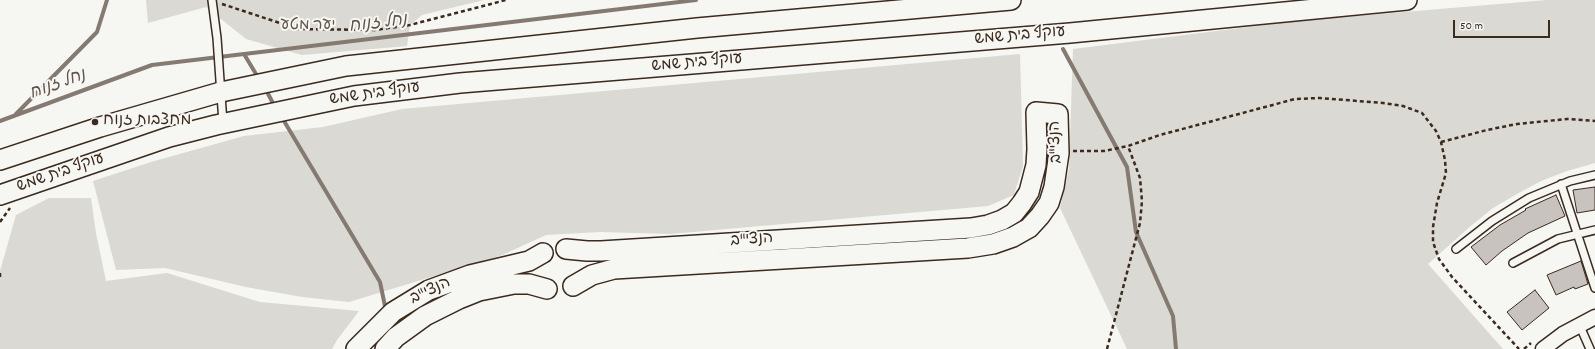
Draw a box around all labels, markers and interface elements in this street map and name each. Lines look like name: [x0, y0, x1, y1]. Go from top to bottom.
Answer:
water label: נחל זנוח: [348, 11, 408, 39]
scale bar: [1455, 12, 1552, 38]
park label: יער מטע: [281, 17, 335, 37]
text: 50 m: [1460, 18, 1483, 35]
street label: עוקף בית שמש: [974, 23, 1066, 51]
street label: עוקף בית שמש: [651, 50, 743, 78]
water label: נחל זנוח: [27, 66, 89, 106]
street label: עוקף בית שמש: [328, 79, 422, 111]
place label: מחצבות זנוח: [103, 112, 191, 132]
marker: מחצבות זנוח: [90, 117, 100, 127]
street label: הנצי"ב: [1047, 120, 1067, 164]
street label: עוקף בית שמש: [15, 150, 107, 198]
street label: הנצי"ב: [730, 230, 774, 252]
street label: הנצי"ב: [408, 274, 454, 310]

